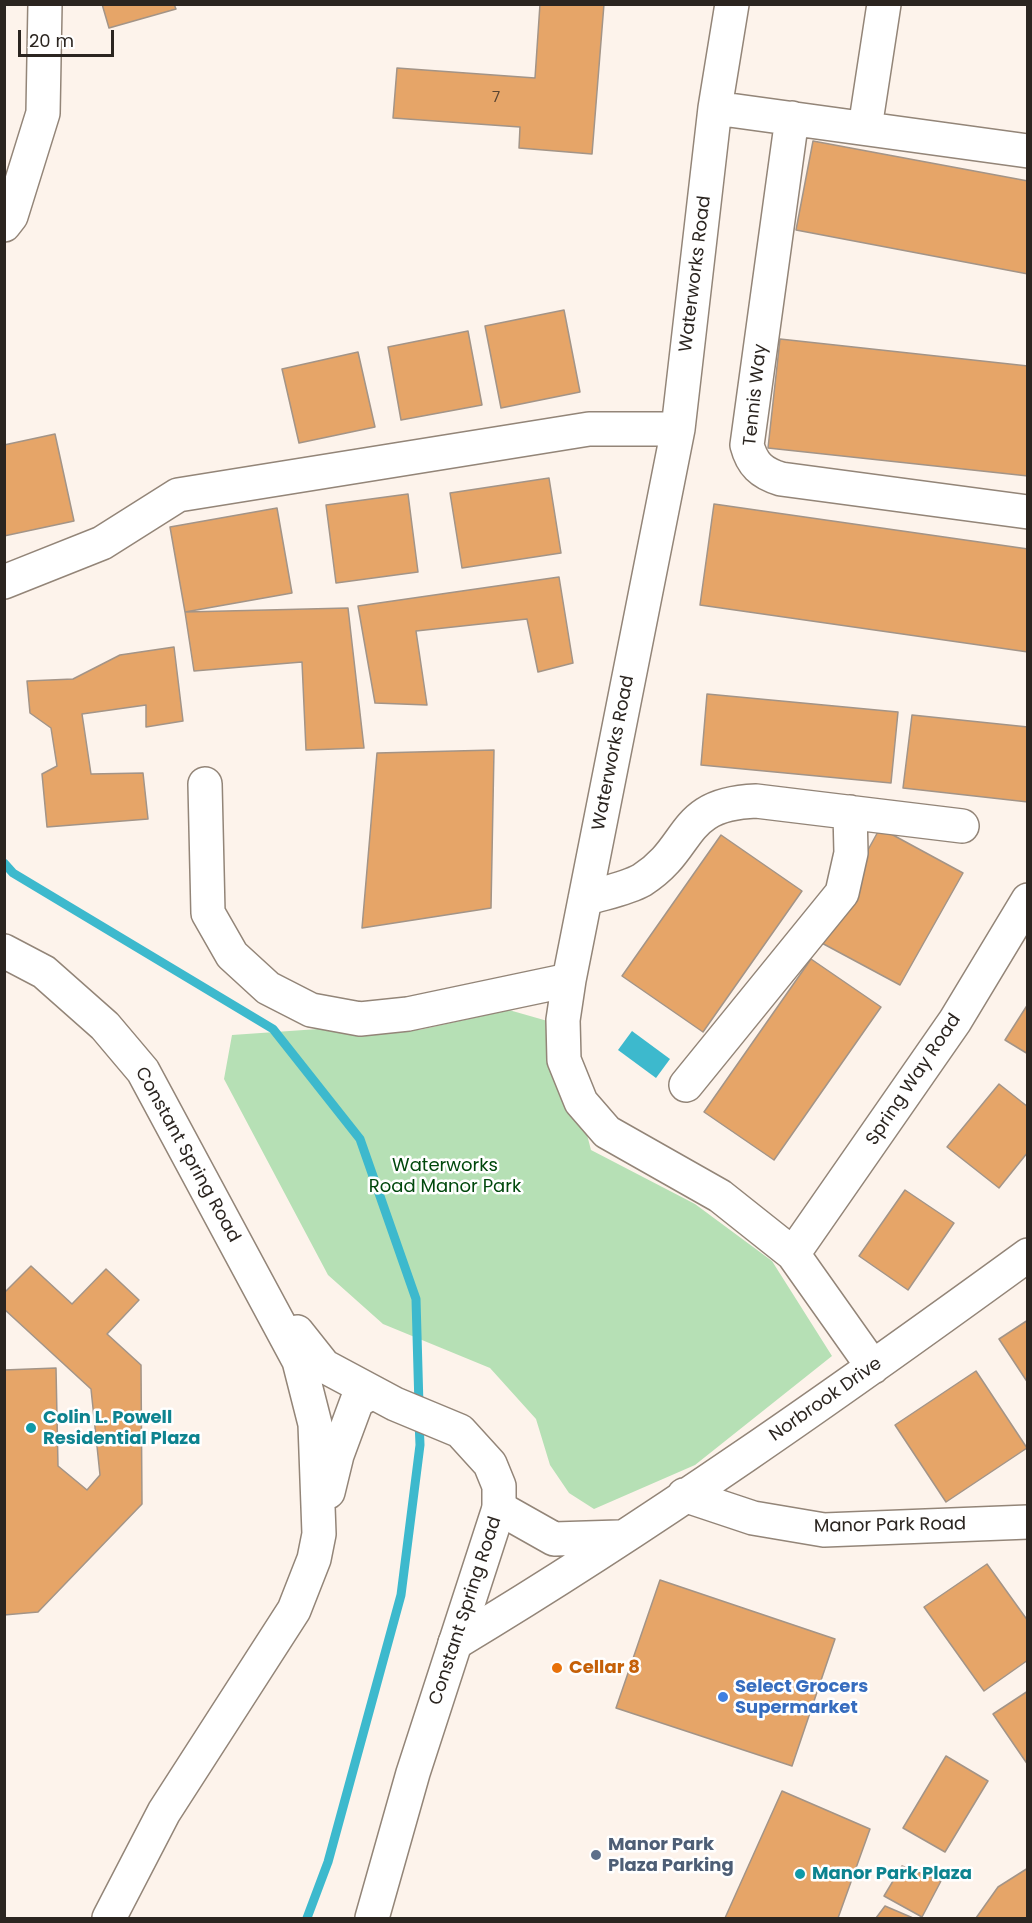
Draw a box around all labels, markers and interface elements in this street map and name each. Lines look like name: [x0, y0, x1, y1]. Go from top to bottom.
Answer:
scale bar: [21, 18, 117, 56]
text: 20 m: [29, 28, 74, 53]
house number: 7: [492, 89, 500, 107]
street label: Waterworks Road: [676, 195, 716, 353]
street label: Tennis Way: [740, 343, 772, 447]
street label: Waterworks Road: [588, 674, 640, 832]
street label: Spring Way Road: [862, 1010, 966, 1150]
street label: Constant Spring Road: [130, 1064, 244, 1246]
park label: Waterworks Road Manor Park: [369, 1155, 521, 1198]
street label: Norbrook Drive: [766, 1353, 886, 1447]
place label: Colin L. Powell Residential Plaza: [43, 1407, 200, 1450]
marker: Colin L. Powell Residential Plaza: [24, 1421, 38, 1435]
street label: Constant Spring Road: [425, 1514, 507, 1708]
street label: Manor Park Road: [814, 1514, 966, 1538]
place label: Cellar 8: [569, 1657, 640, 1679]
marker: Cellar 8: [550, 1661, 564, 1675]
place label: Select Grocers Supermarket: [735, 1676, 868, 1718]
marker: Select Grocers Supermarket: [716, 1690, 730, 1704]
place label: Manor Park Plaza Parking: [608, 1834, 734, 1876]
marker: Manor Park Plaza Parking: [589, 1848, 603, 1862]
place label: Manor Park Plaza: [812, 1863, 972, 1885]
marker: Manor Park Plaza: [793, 1867, 807, 1881]

